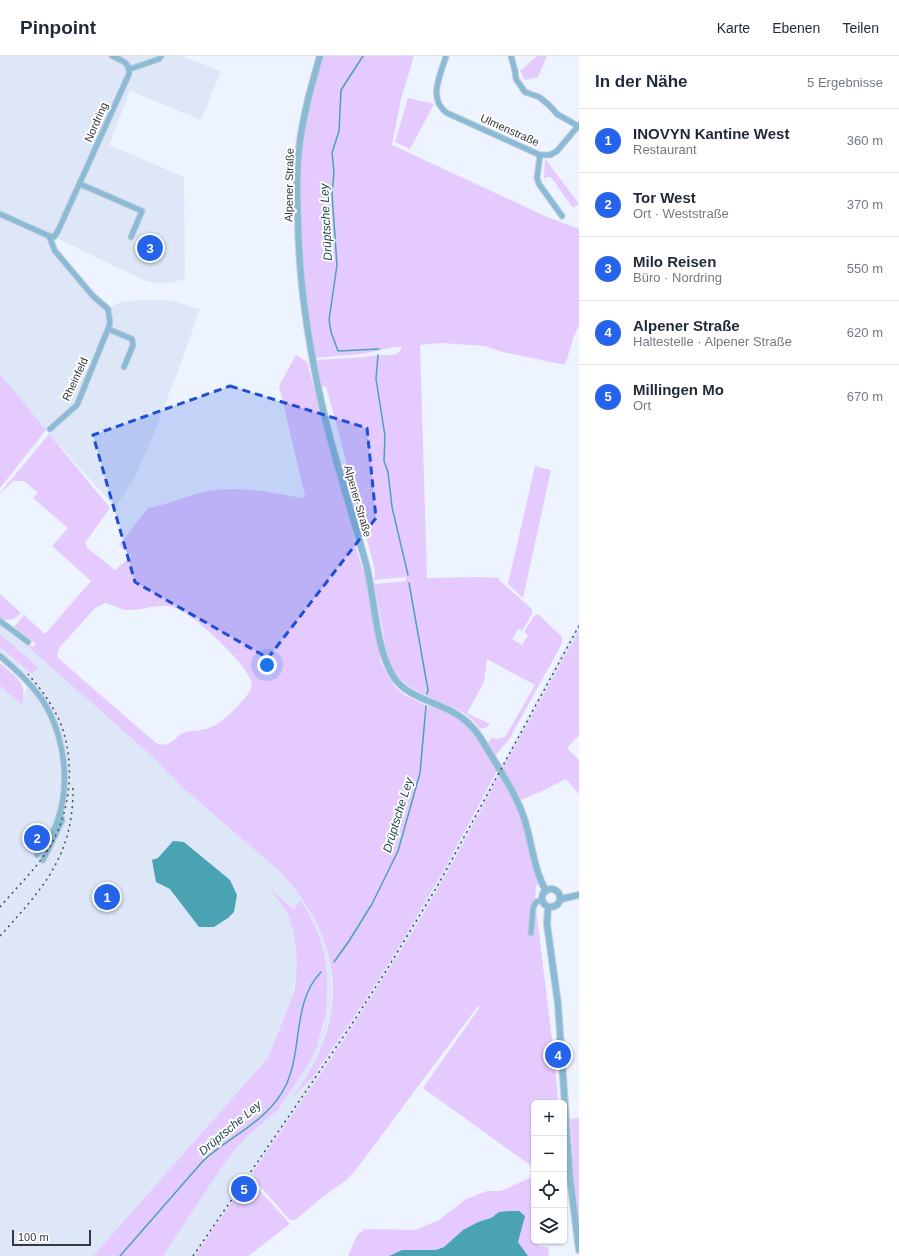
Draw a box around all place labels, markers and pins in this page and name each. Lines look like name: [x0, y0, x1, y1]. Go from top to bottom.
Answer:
pin: 3: [137, 233, 163, 263]
pin: 2: [24, 823, 50, 853]
pin: 1: [94, 882, 120, 912]
pin: 4: [545, 1040, 571, 1070]
pin: 5: [231, 1174, 257, 1204]

